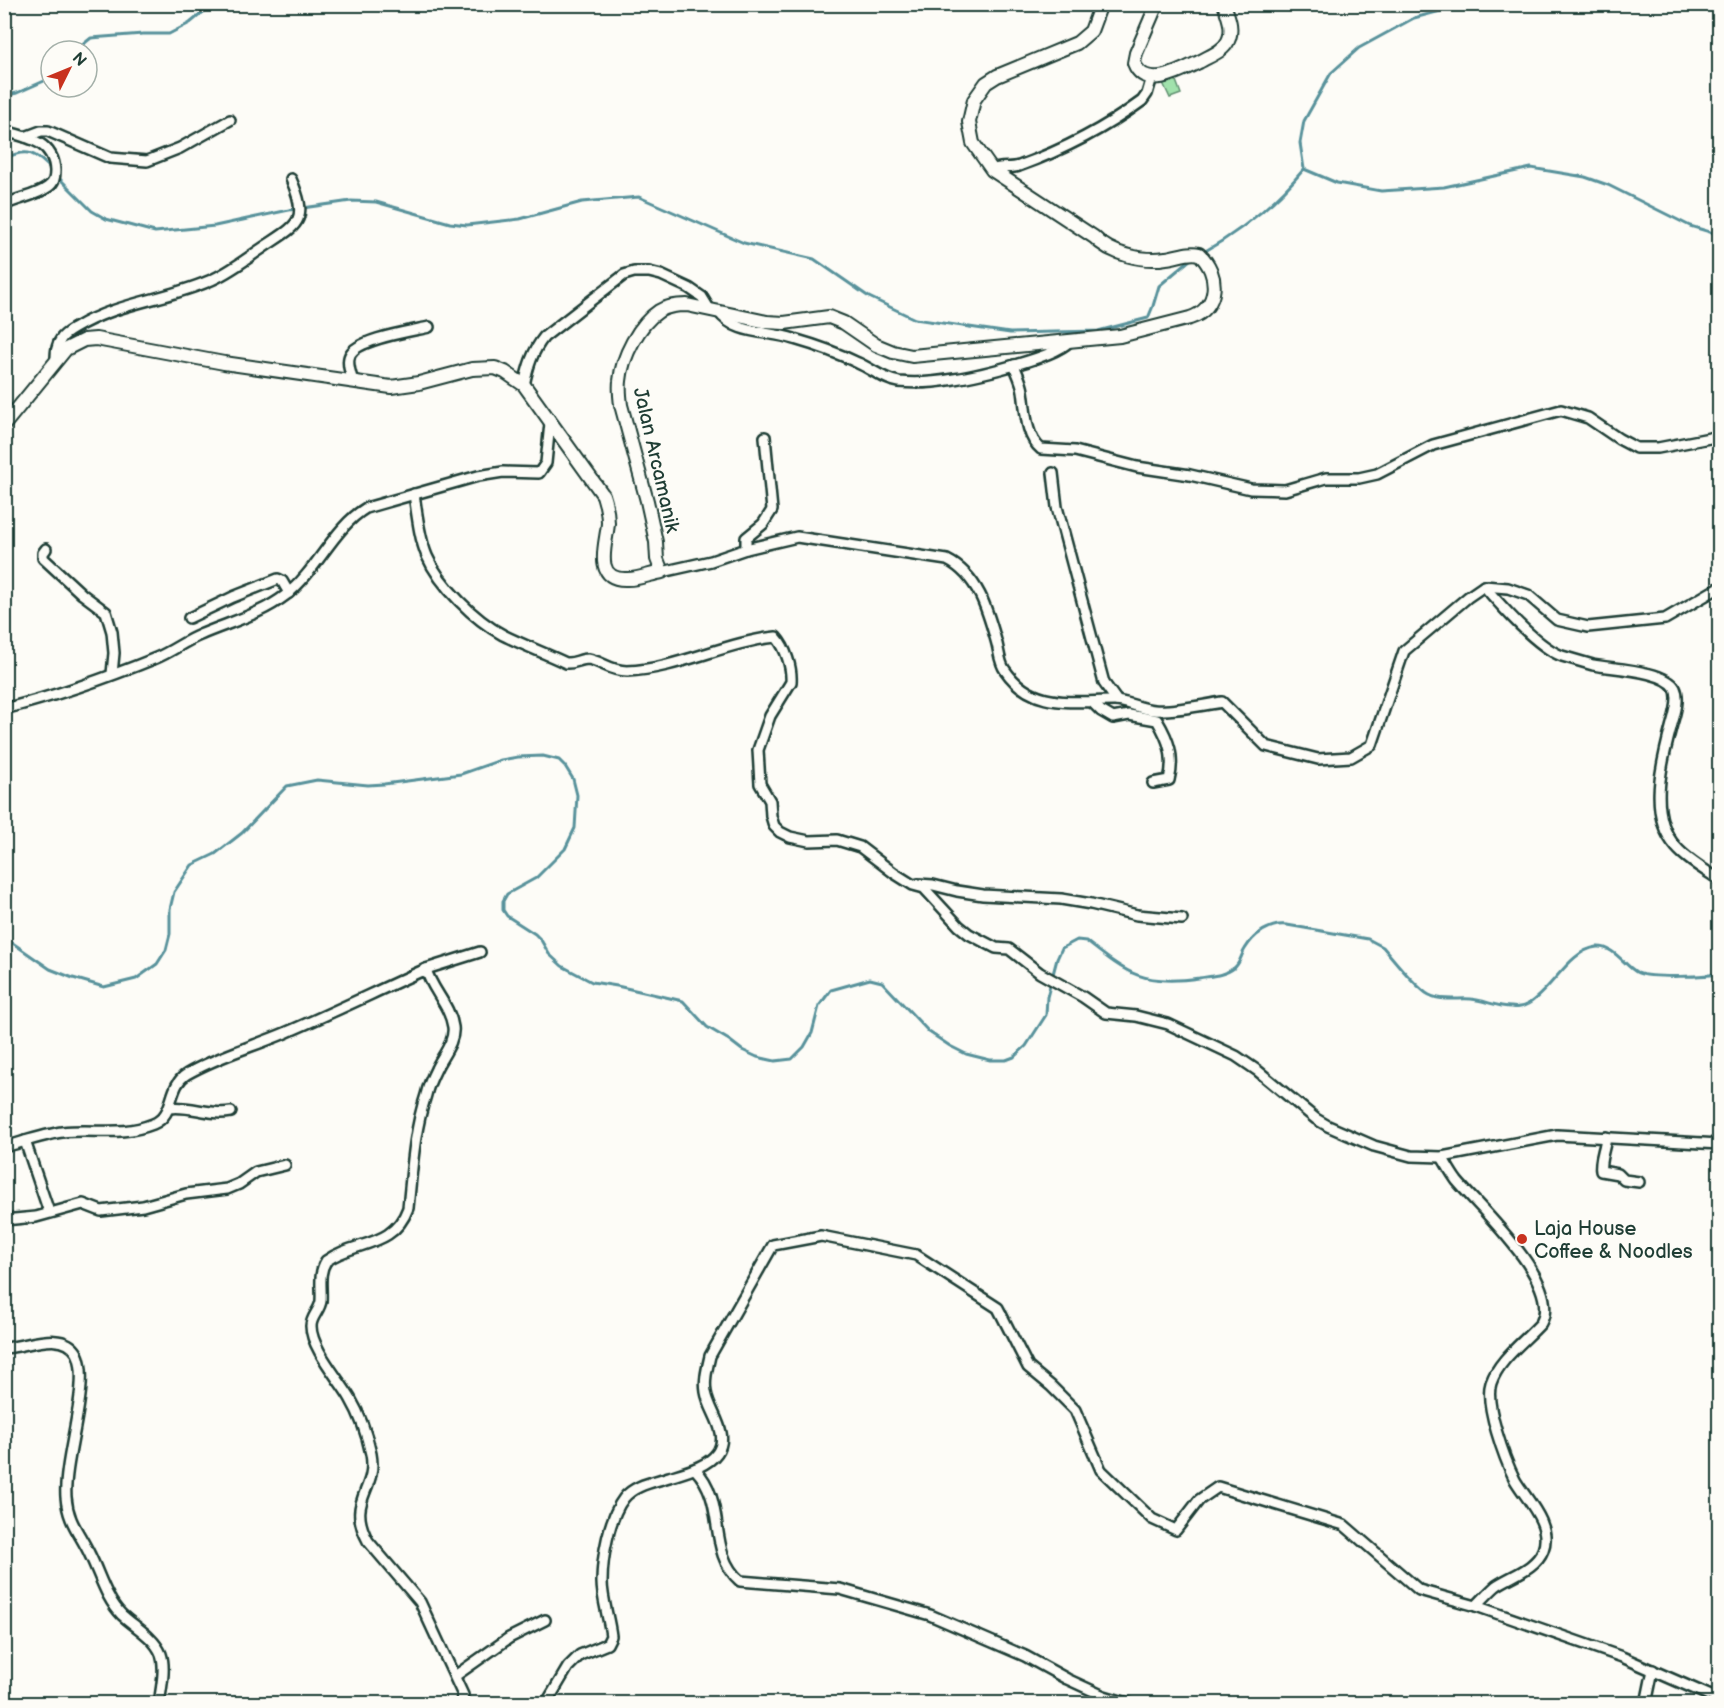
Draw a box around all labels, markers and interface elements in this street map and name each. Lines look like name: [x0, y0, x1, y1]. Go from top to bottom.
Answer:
north arrow: [39, 39, 99, 99]
text: N: [68, 49, 90, 71]
street label: Jalan Arcamanik: [628, 385, 684, 535]
place label: Laja House Coffee & Noodles: [1534, 1217, 1693, 1264]
marker: Laja House Coffee & Noodles: [1515, 1232, 1529, 1246]

